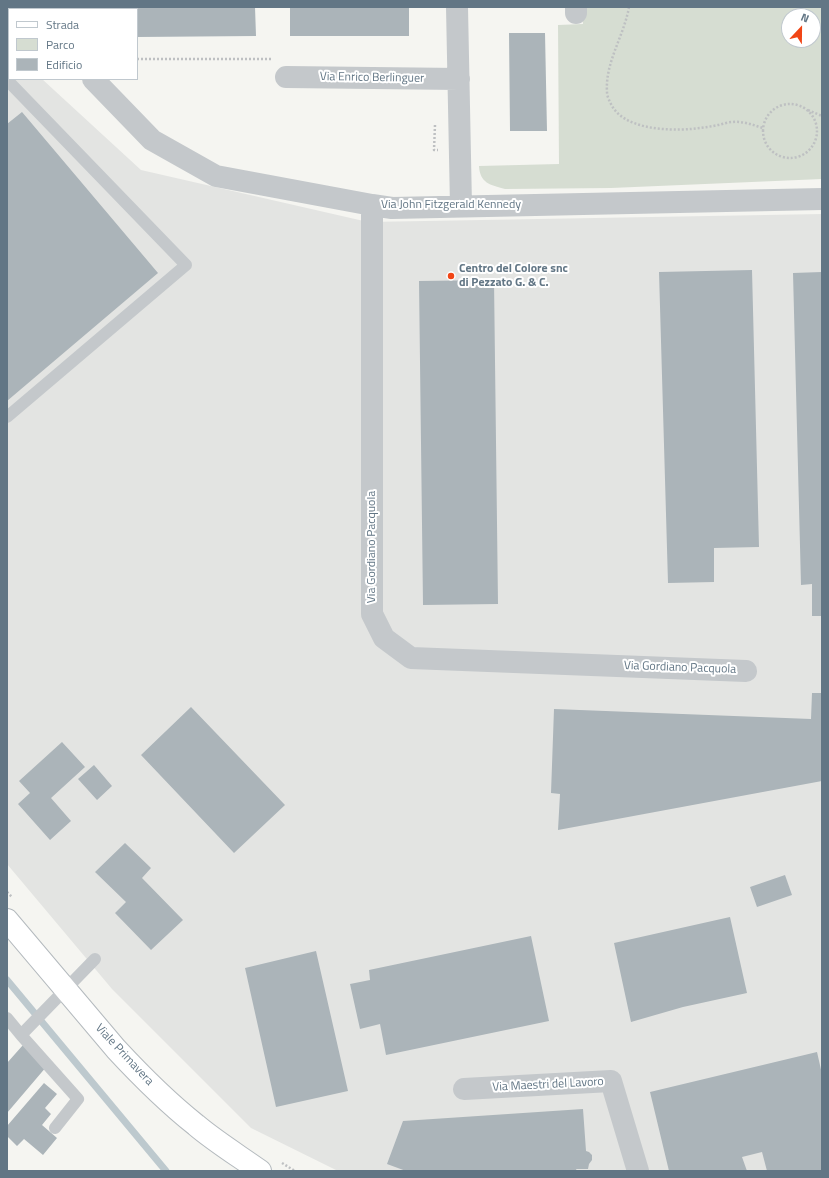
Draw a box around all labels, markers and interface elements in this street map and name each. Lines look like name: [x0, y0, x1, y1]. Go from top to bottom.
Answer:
legend: [8, 8, 138, 80]
north arrow: [781, 8, 821, 48]
text: N: [799, 9, 812, 27]
text: Strada: [46, 15, 79, 34]
text: Parco: [46, 35, 75, 54]
text: Edificio: [46, 55, 82, 74]
street label: Via Enrico Berlinguer: [320, 70, 424, 86]
street label: Via John Fitzgerald Kennedy: [381, 198, 521, 212]
place label: Centro del Colore snc di Pezzato G. & C.: [459, 262, 568, 290]
marker: Centro del Colore snc di Pezzato G. & C.: [446, 271, 456, 281]
street label: Via Gordiano Pacquola: [365, 491, 379, 603]
street label: Via Gordiano Pacquola: [624, 659, 736, 677]
street label: Viale Primavera: [92, 1021, 156, 1089]
street label: Via Maestri del Lavoro: [492, 1075, 604, 1095]

